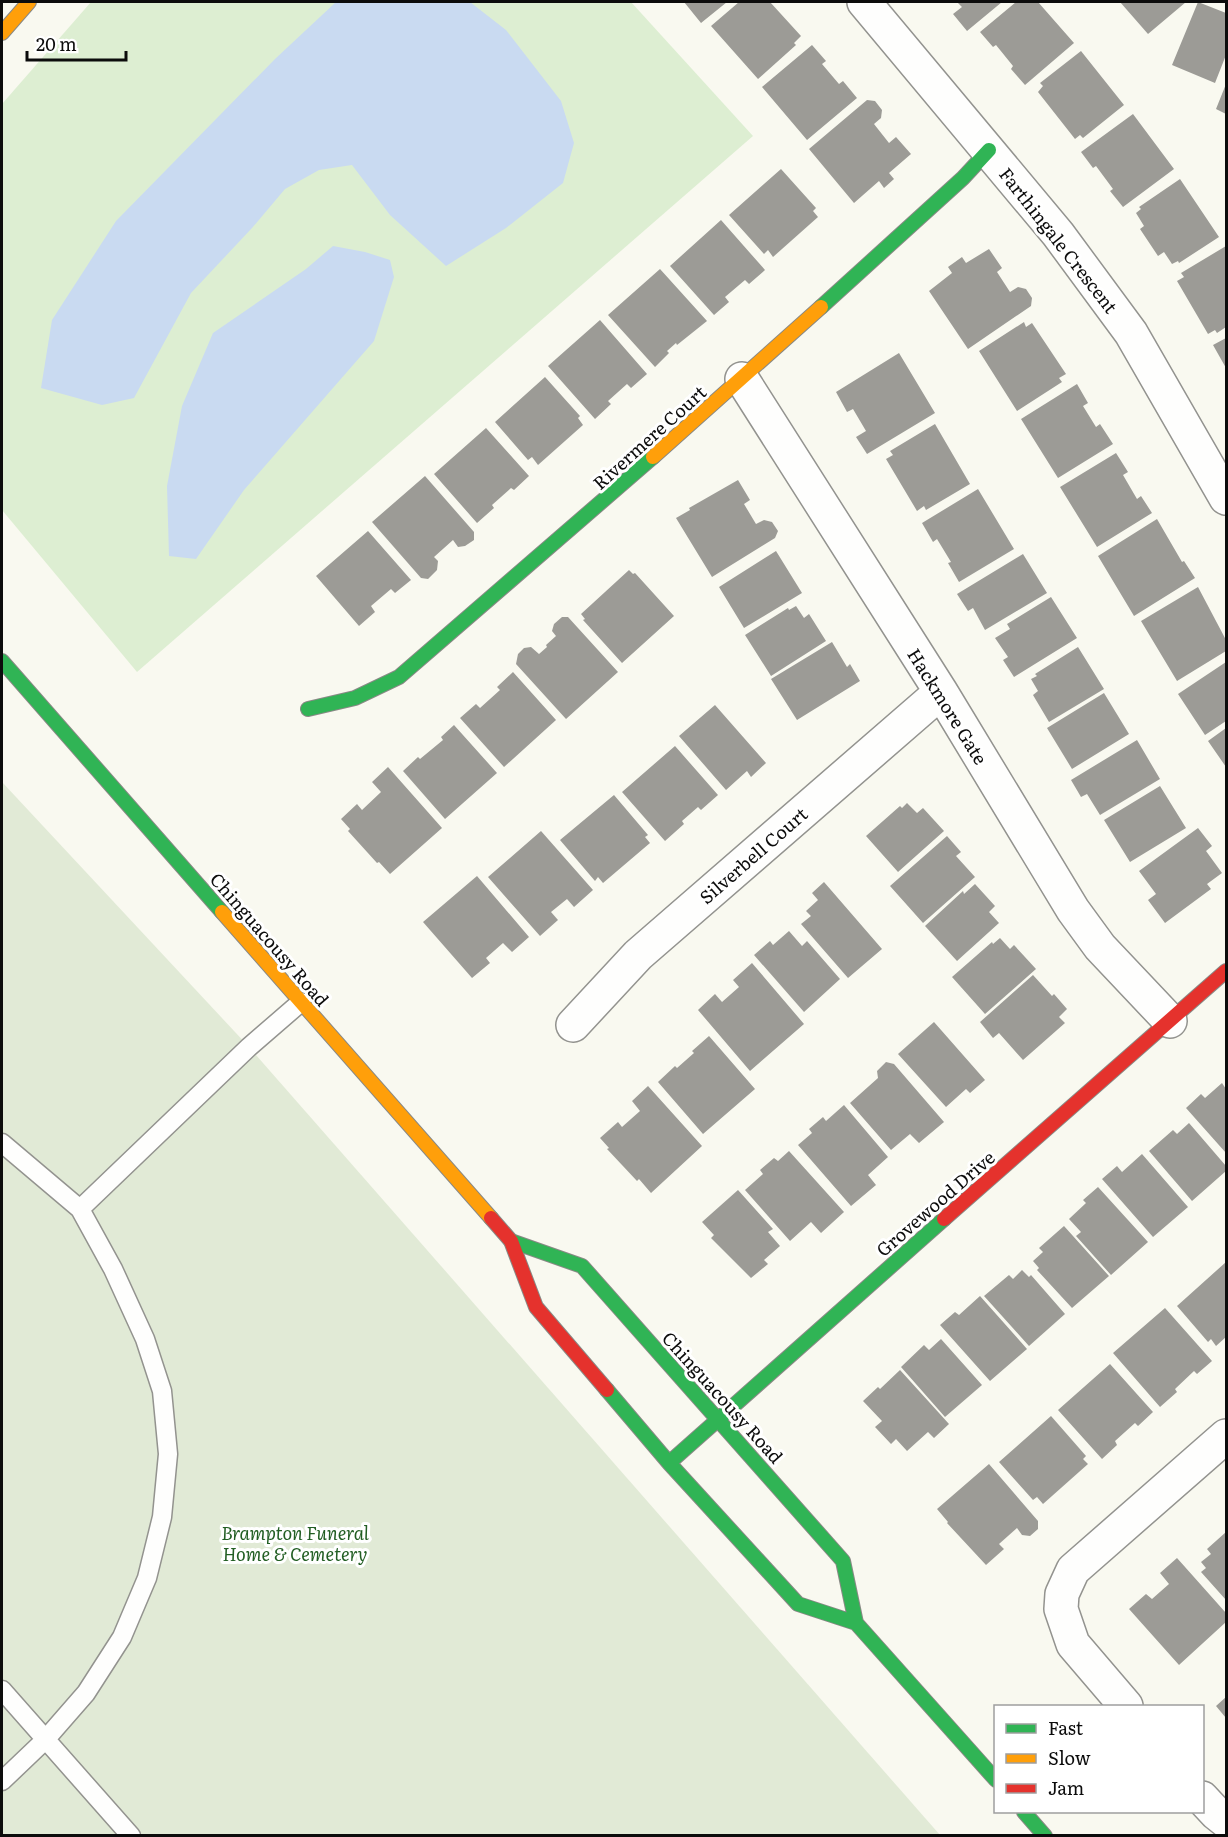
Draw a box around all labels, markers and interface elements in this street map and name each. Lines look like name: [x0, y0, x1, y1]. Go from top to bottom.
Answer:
scale bar: [27, 24, 126, 62]
text: 20 m: [36, 30, 77, 57]
street label: Farthingale Crescent: [993, 161, 1125, 319]
street label: Rivermere Court: [586, 378, 712, 495]
street label: Hackmore Gate: [901, 643, 995, 769]
street label: Silverbell Court: [693, 800, 814, 910]
street label: Chinguacousy Road: [204, 866, 336, 1012]
street label: Grovewood Drive: [870, 1144, 1000, 1262]
street label: Chinguacousy Road: [656, 1325, 790, 1469]
park label: Brampton Funeral Home & Cemetery: [221, 1519, 370, 1567]
legend: [994, 1705, 1204, 1813]
text: Fast: [1048, 1714, 1084, 1741]
text: Slow: [1048, 1744, 1091, 1771]
text: Jam: [1048, 1774, 1084, 1801]

